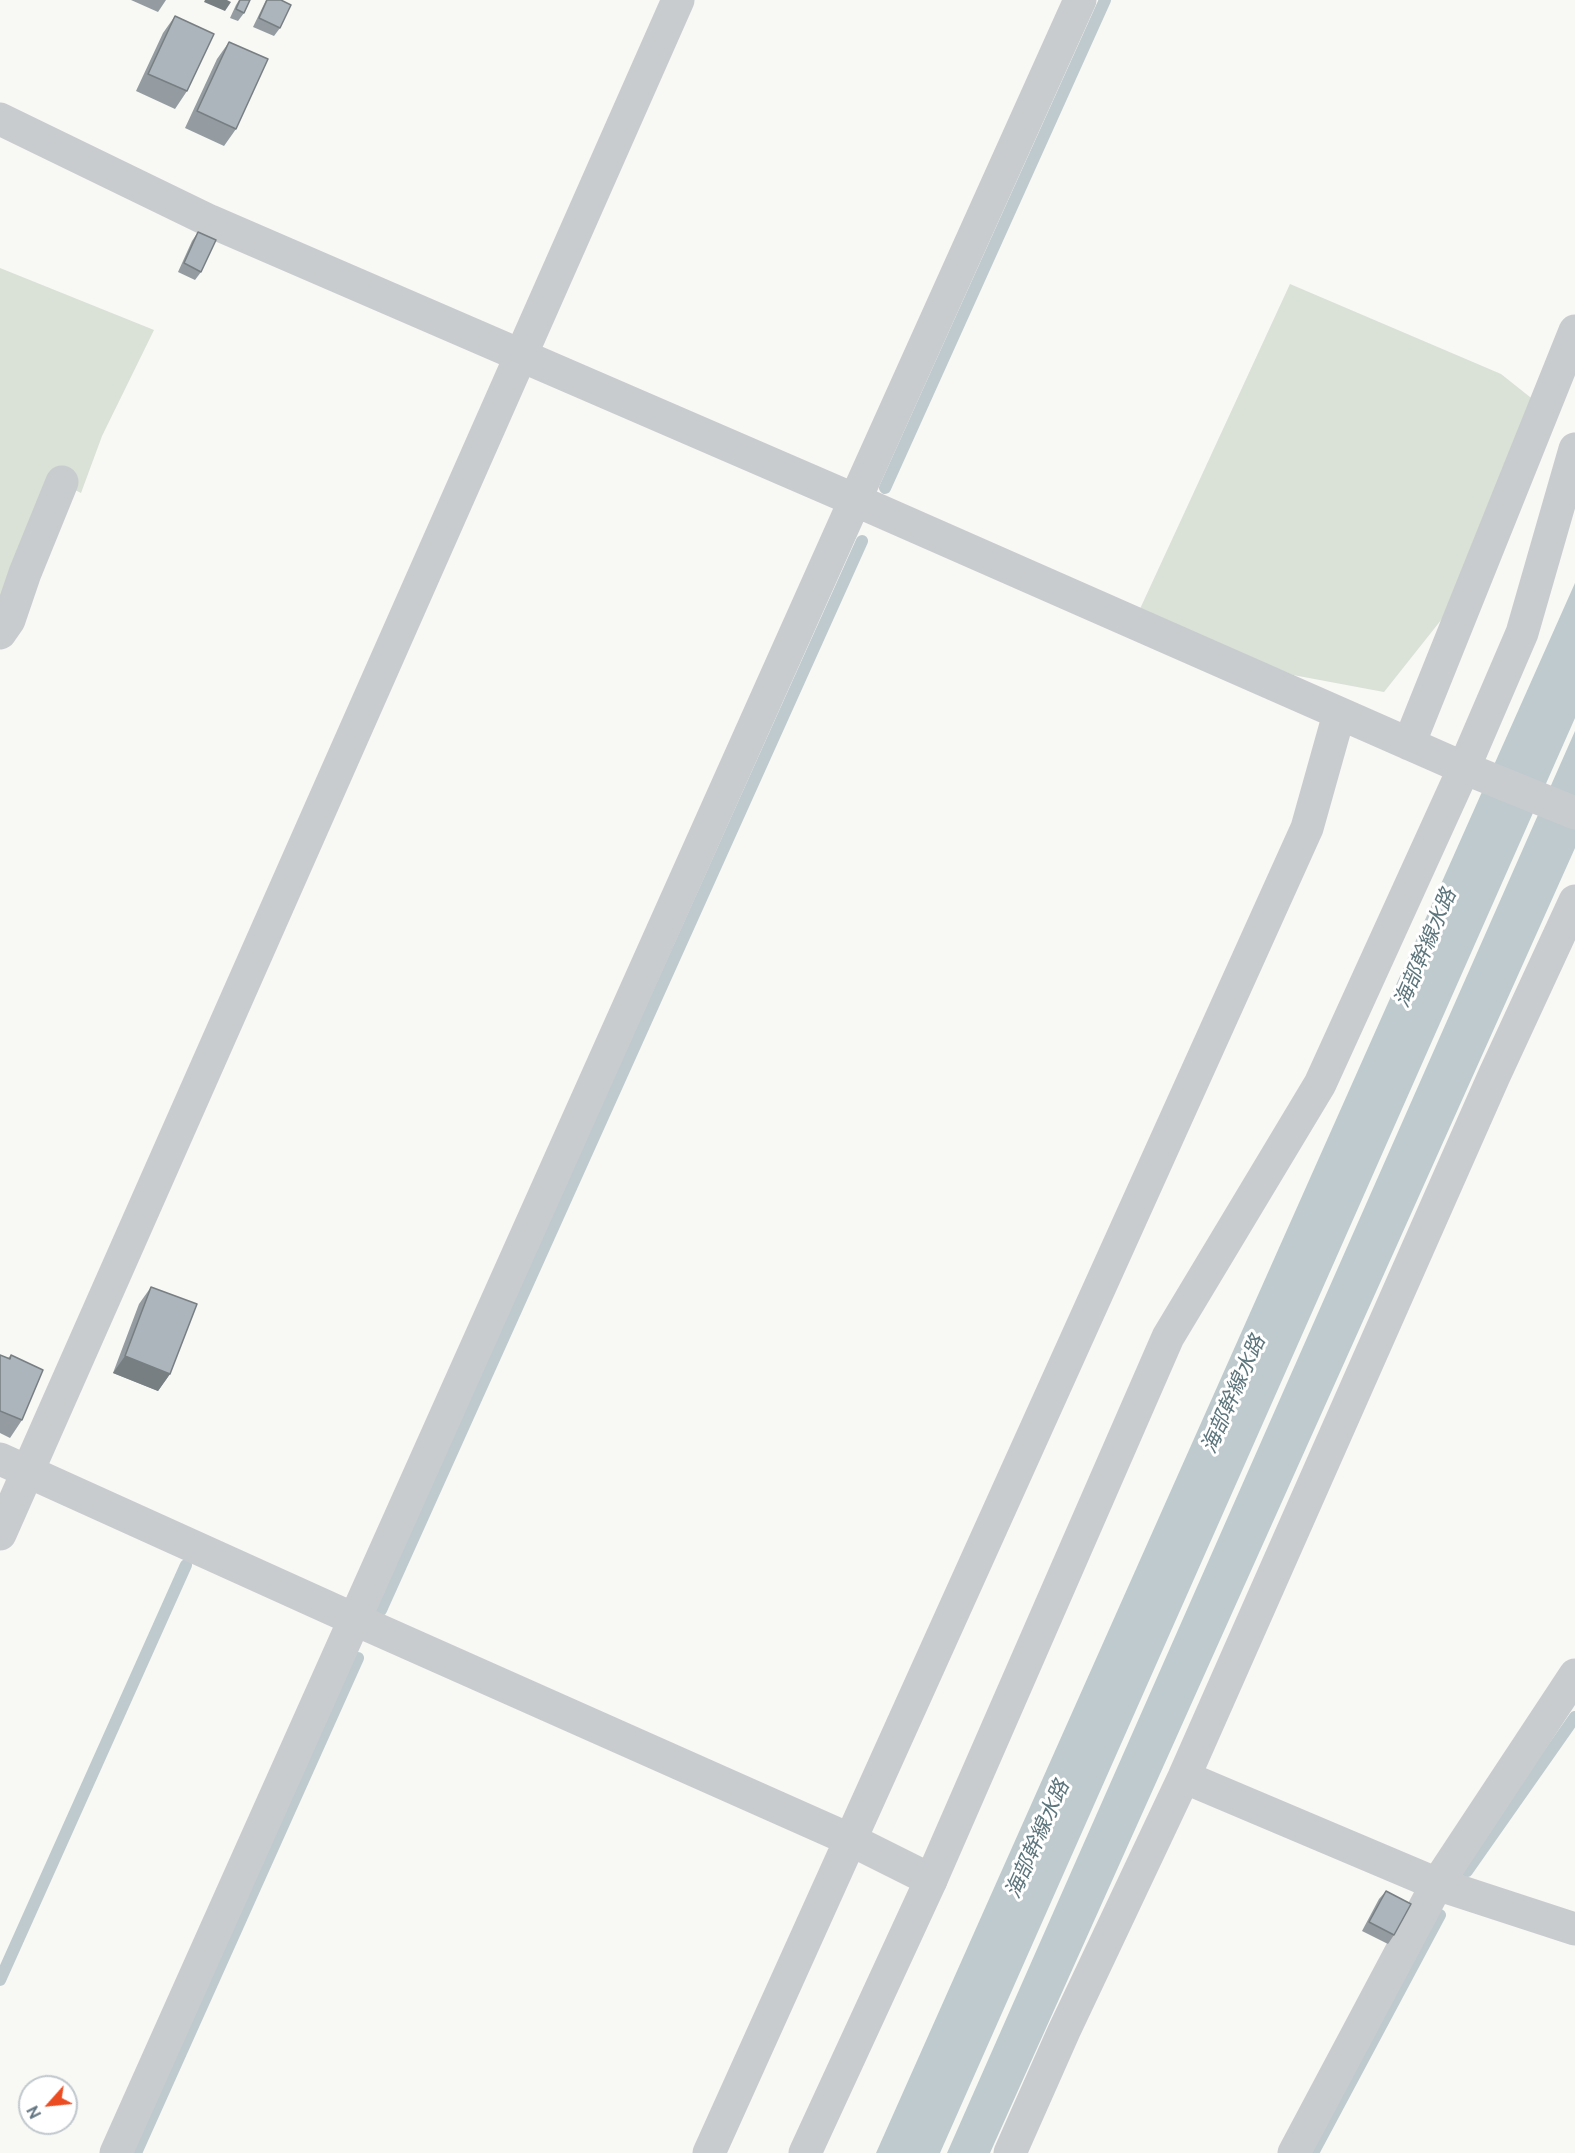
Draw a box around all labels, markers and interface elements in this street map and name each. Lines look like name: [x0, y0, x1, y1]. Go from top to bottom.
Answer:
water label: 海部幹線水路: [1389, 885, 1461, 1011]
water label: 海部幹線水路: [1196, 1331, 1270, 1457]
water label: 海部幹線水路: [1000, 1776, 1074, 1902]
north arrow: [18, 2075, 78, 2135]
text: N: [23, 2103, 44, 2122]

